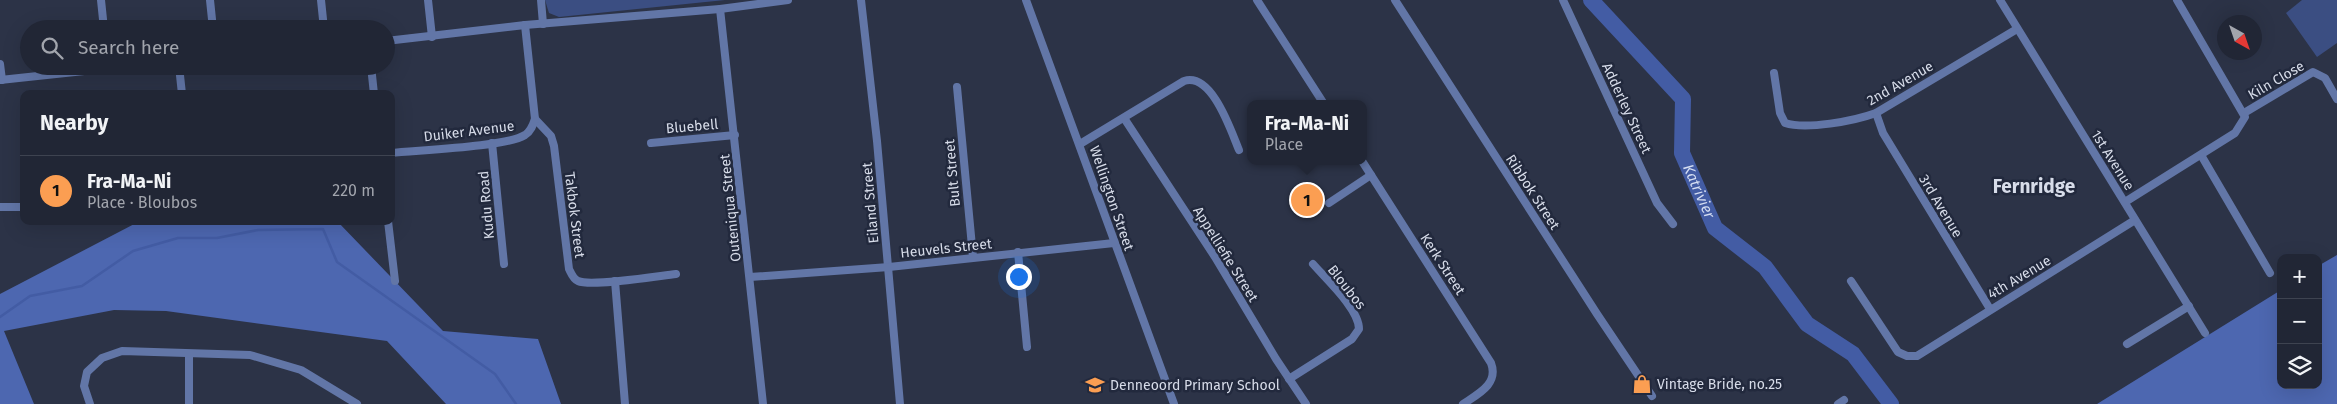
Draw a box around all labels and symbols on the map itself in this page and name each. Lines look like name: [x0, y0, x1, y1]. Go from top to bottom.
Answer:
north arrow: [2217, 15, 2262, 60]
street label: Kiln Close: [2245, 57, 2307, 103]
street label: 2nd Avenue: [1864, 58, 1936, 109]
street label: Adderley Street: [1598, 60, 1655, 157]
street label: Bluebell: [665, 116, 719, 137]
street label: Duiker Avenue: [423, 117, 515, 146]
street label: 1st Avenue: [2087, 127, 2138, 194]
street label: Bult Street: [941, 138, 964, 207]
street label: Wellington Street: [1086, 144, 1138, 254]
street label: Outeniqua Street: [716, 152, 745, 263]
street label: Ribbok Street: [1502, 152, 1564, 234]
street label: Eiland Street: [858, 161, 883, 244]
water label: Katrivier: [1679, 161, 1719, 222]
street label: Kudu Road: [475, 170, 498, 240]
street label: Takbok Street: [561, 171, 588, 260]
street label: 3rd Avenue: [1915, 172, 1966, 241]
district label: Fernridge: [1993, 175, 2075, 198]
pin: 1: [1291, 181, 1323, 219]
street label: Appelliefie Street: [1189, 203, 1262, 306]
street label: Kerk Street: [1416, 230, 1469, 299]
street label: Heuvels Street: [899, 235, 994, 262]
street label: 4th Avenue: [1984, 252, 2054, 303]
street label: Bloubos: [1324, 262, 1370, 313]
your location: [1006, 264, 1032, 290]
shop icon: Vintage Bride, no.25: [1631, 373, 1653, 395]
school or university icon: Denneoord Primary School: [1084, 374, 1106, 396]
place label: Vintage Bride, no.25: [1657, 376, 1782, 393]
place label: Denneoord Primary School: [1110, 377, 1280, 394]

